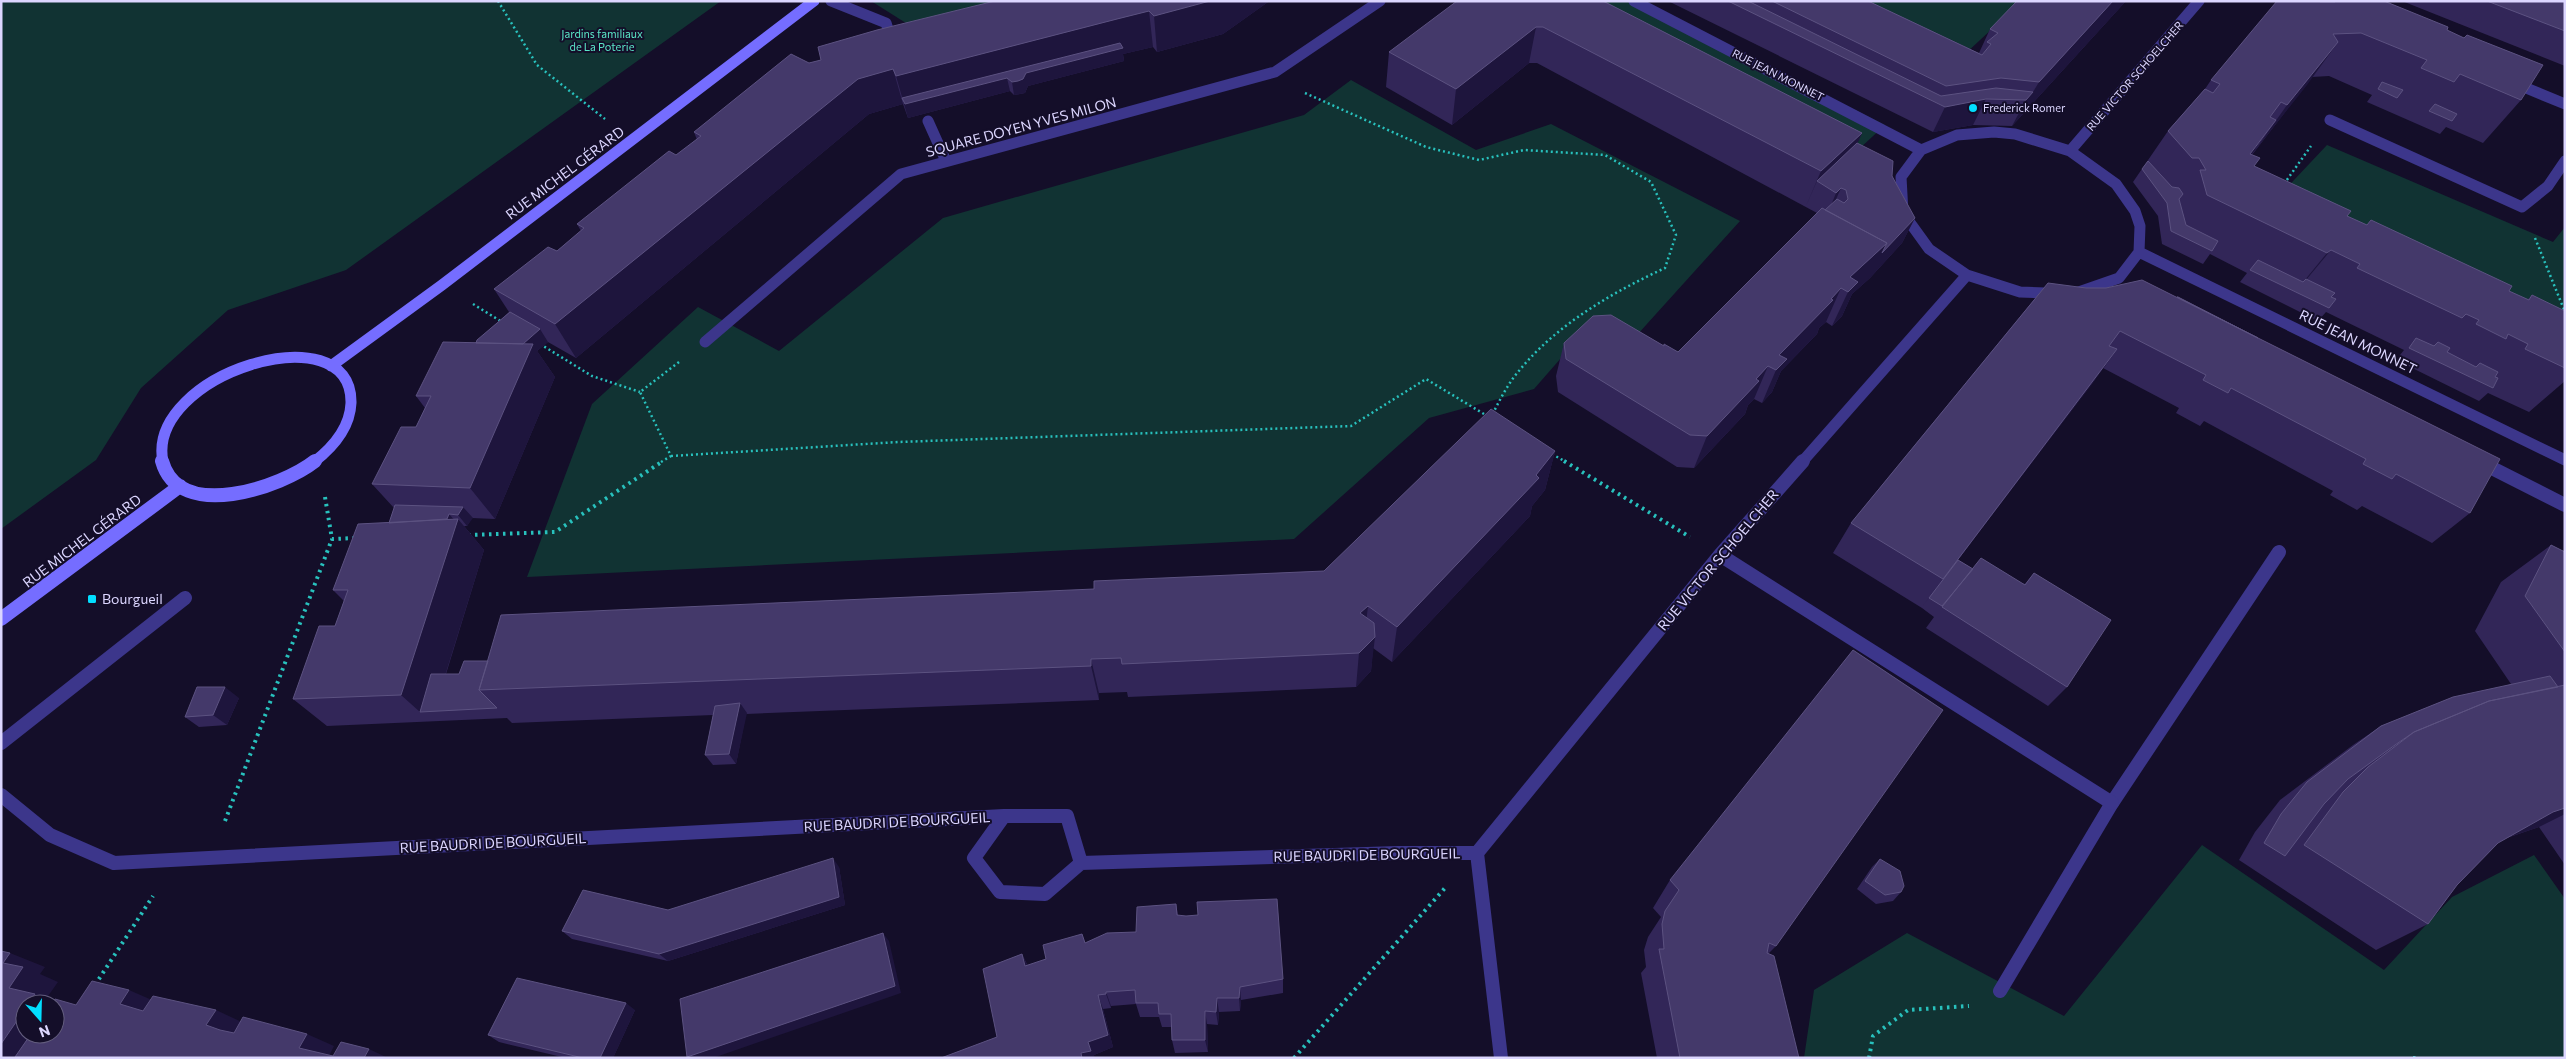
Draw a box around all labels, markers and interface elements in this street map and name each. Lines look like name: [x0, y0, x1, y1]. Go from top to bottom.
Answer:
street label: RUE VICTOR SCHOELCHER: [2084, 18, 2186, 133]
park label: Jardins familiaux de La Poterie: [561, 27, 643, 53]
street label: RUE JEAN MONNET: [1730, 46, 1826, 104]
street label: SQUARE DOYEN YVES MILON: [924, 93, 1118, 160]
place label: Frederick Romer: [1983, 101, 2066, 114]
marker: Frederick Romer: [1967, 102, 1979, 114]
street label: RUE MICHEL GÉRARD: [502, 122, 627, 223]
street label: RUE JEAN MONNET: [2297, 306, 2420, 377]
street label: RUE VICTOR SCHOELCHER: [1654, 486, 1782, 634]
street label: RUE MICHEL GÉRARD: [19, 490, 144, 591]
place label: Bourgueil: [102, 590, 163, 607]
marker: Bourgueil: [86, 593, 98, 605]
street label: RUE BAUDRI DE BOURGUEIL: [803, 808, 991, 835]
street label: RUE BAUDRI DE BOURGUEIL: [399, 829, 587, 856]
street label: RUE BAUDRI DE BOURGUEIL: [1273, 844, 1461, 865]
north arrow: [15, 994, 65, 1044]
text: N: [37, 1022, 52, 1041]

